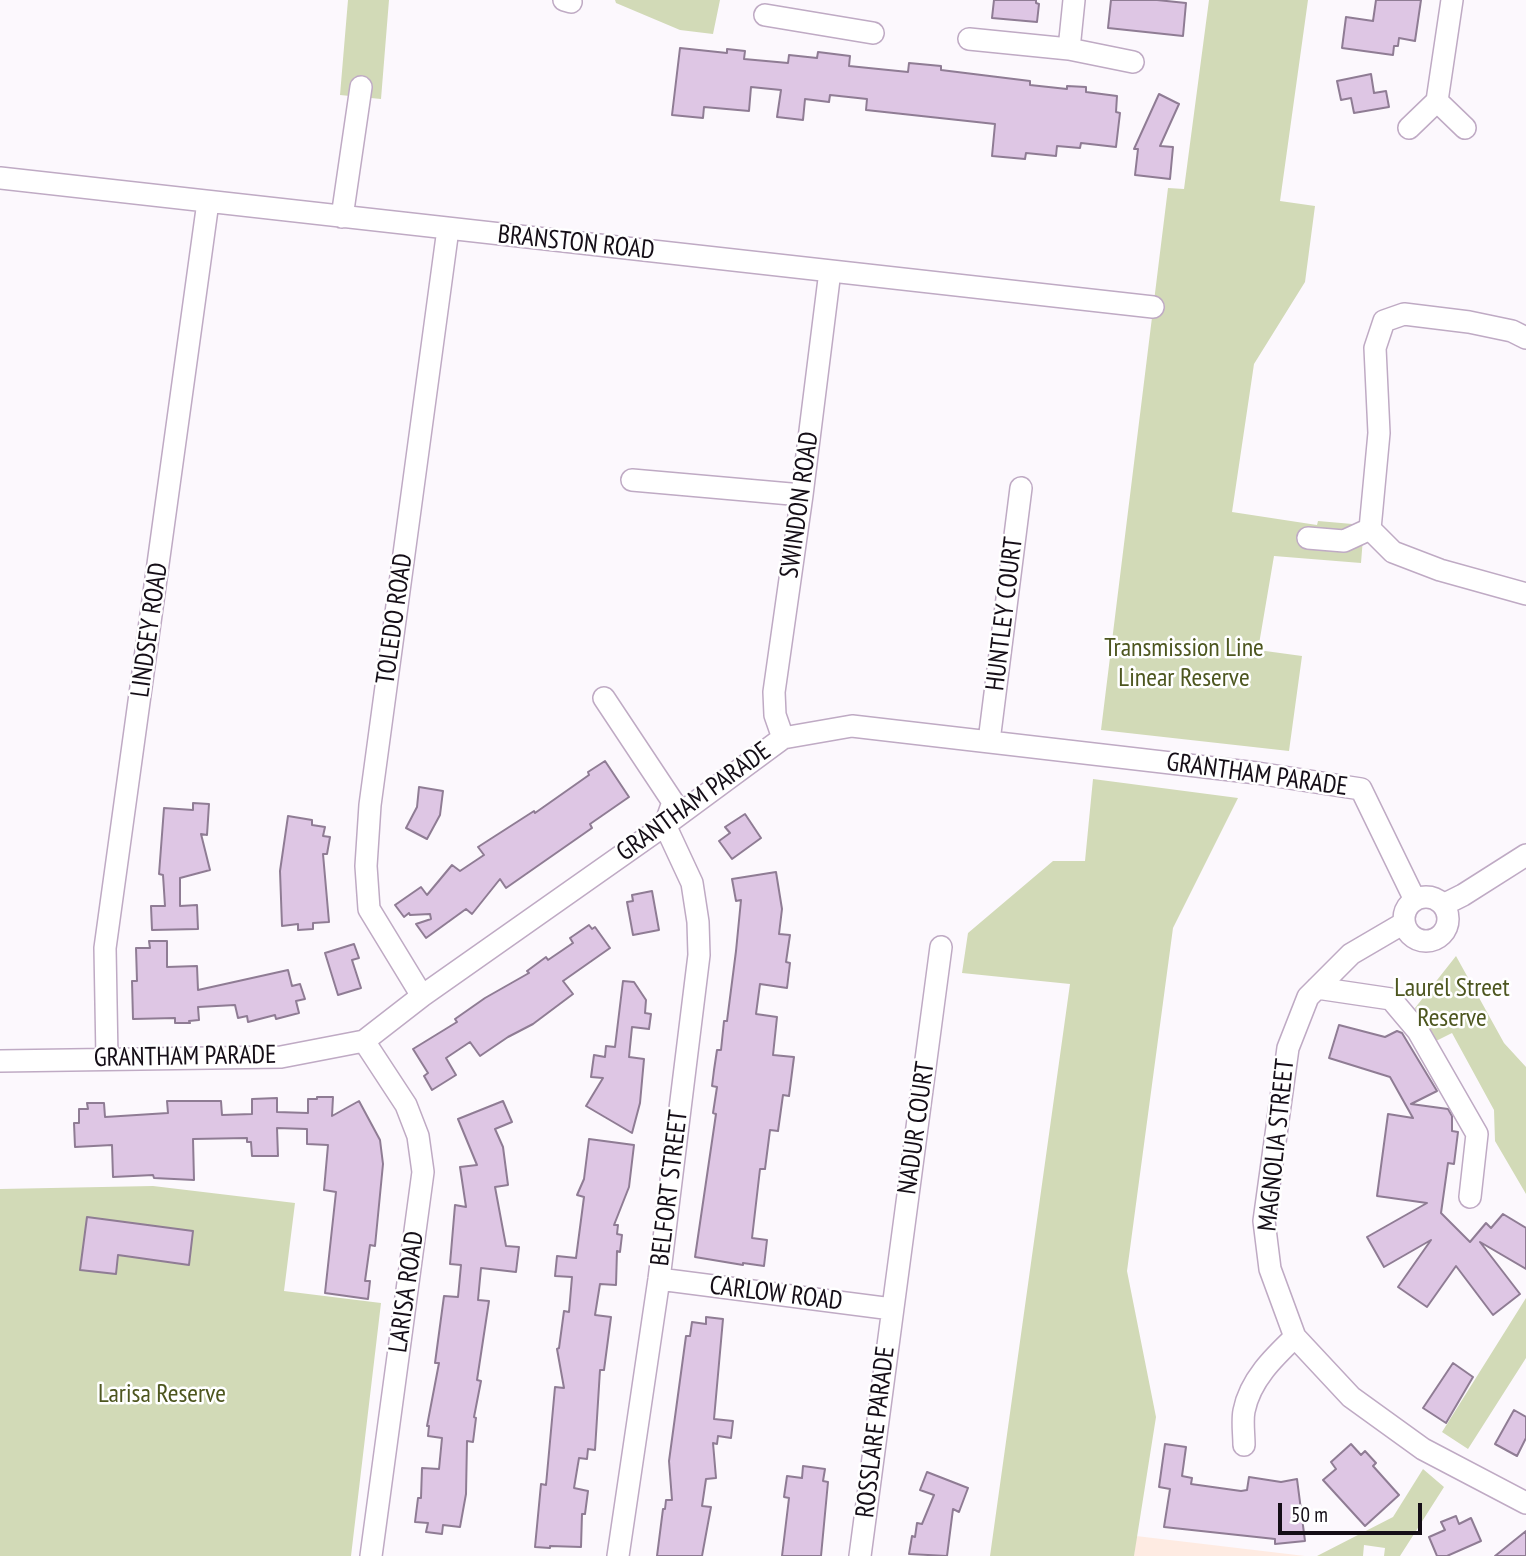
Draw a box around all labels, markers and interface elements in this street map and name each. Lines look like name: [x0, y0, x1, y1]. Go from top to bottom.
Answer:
street label: BRANSTON ROAD: [496, 219, 656, 267]
street label: SWINDON ROAD: [774, 430, 826, 580]
street label: HUNTLEY COURT: [980, 535, 1030, 693]
street label: TOLEDO ROAD: [370, 552, 420, 686]
street label: LINDSEY ROAD: [125, 561, 175, 699]
park label: Transmission Line Linear Reserve: [1104, 633, 1264, 694]
street label: GRANTHAM PARADE: [611, 736, 777, 868]
street label: GRANTHAM PARADE: [1164, 747, 1350, 803]
park label: Laurel Street Reserve: [1394, 973, 1510, 1034]
street label: GRANTHAM PARADE: [93, 1040, 277, 1074]
street label: MAGNOLIA STREET: [1252, 1057, 1302, 1233]
street label: NADUR COURT: [892, 1060, 942, 1196]
street label: BELFORT STREET: [645, 1108, 695, 1268]
street label: LARISA ROAD: [383, 1229, 431, 1355]
street label: CARLOW ROAD: [708, 1270, 844, 1318]
street label: ROSSLARE PARADE: [850, 1345, 902, 1519]
park label: Larisa Reserve: [98, 1379, 226, 1411]
scale bar: [1281, 1490, 1424, 1534]
text: 50 m: [1291, 1501, 1328, 1528]

